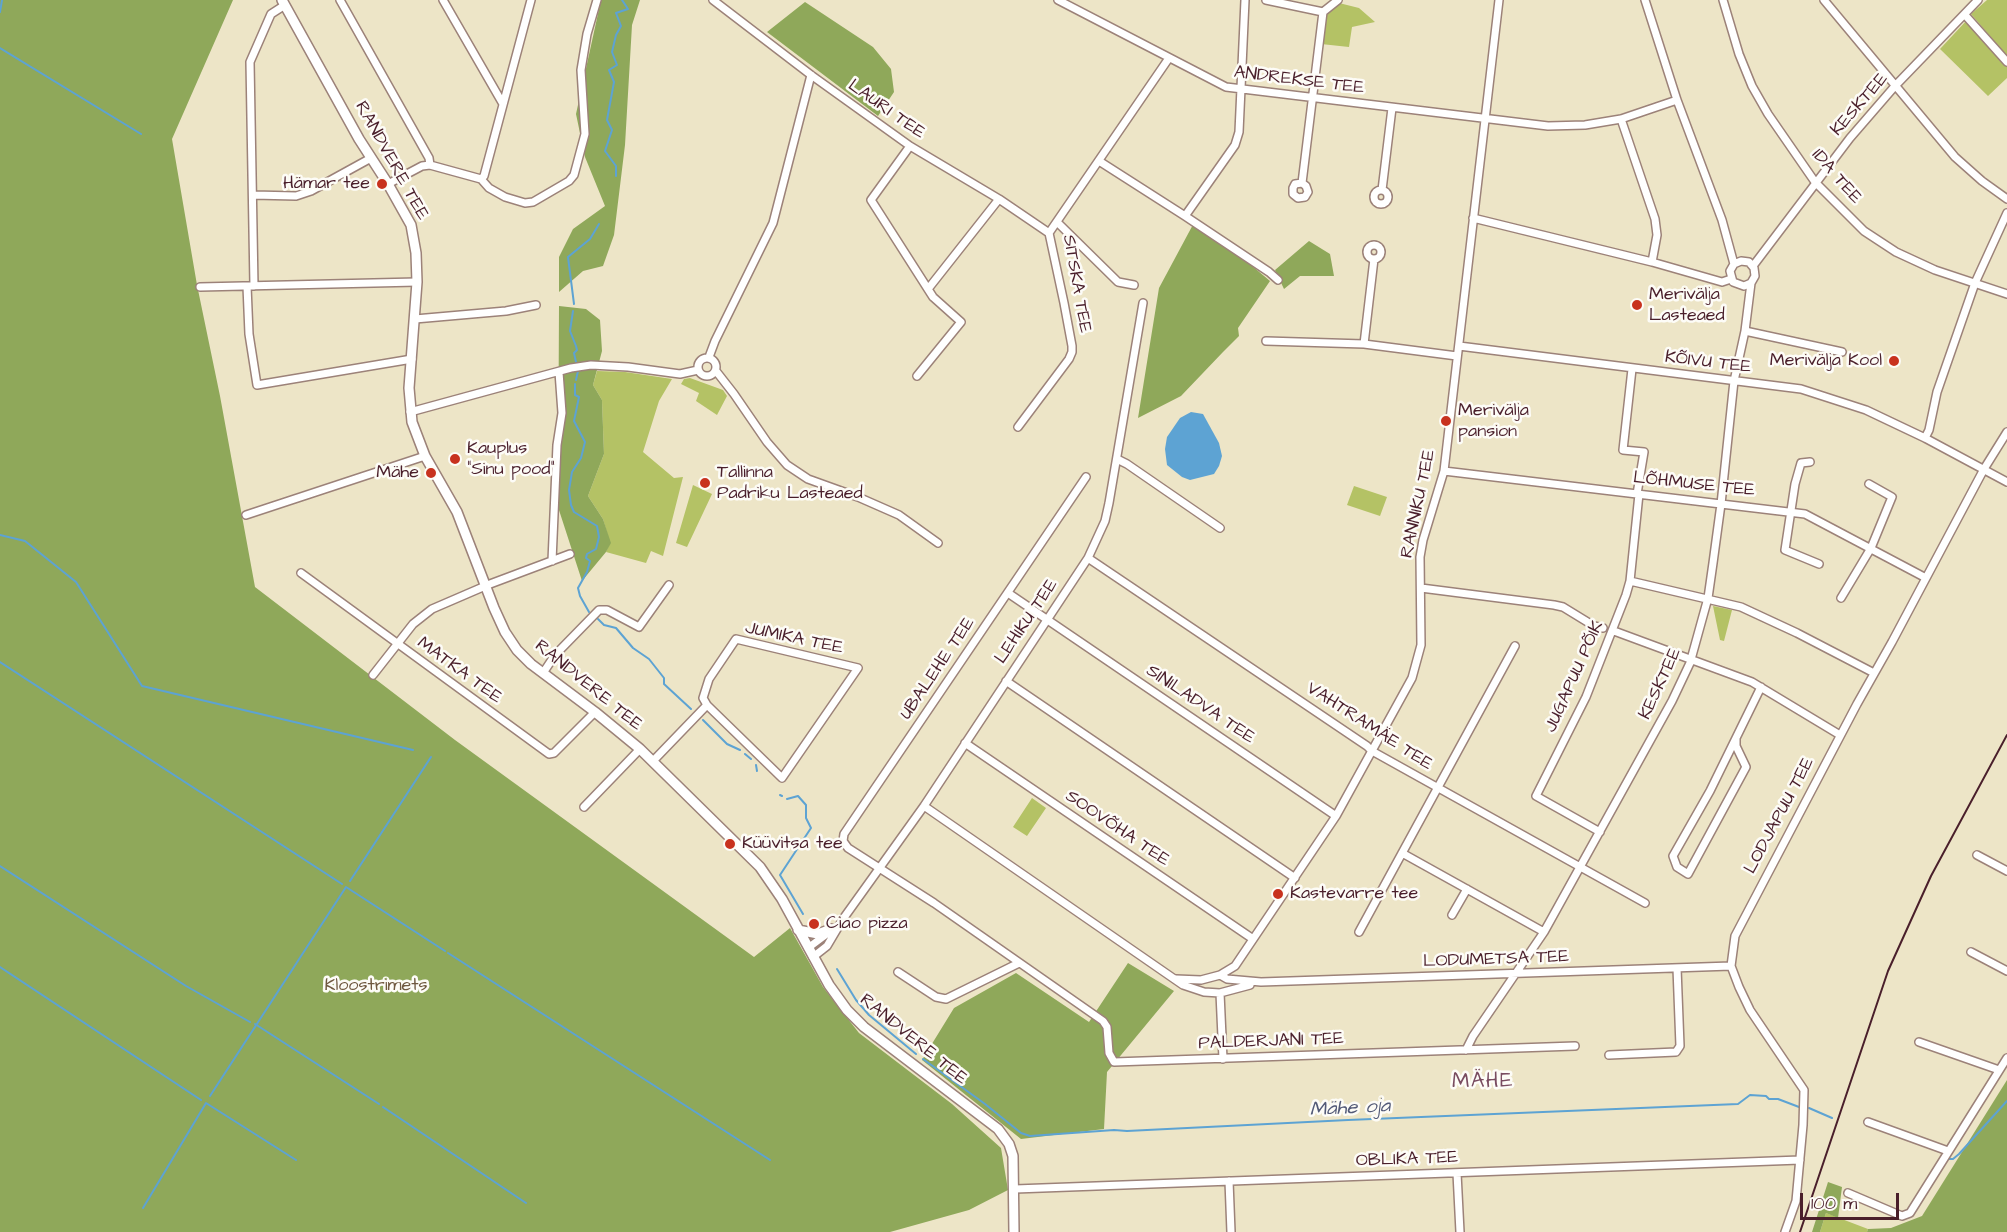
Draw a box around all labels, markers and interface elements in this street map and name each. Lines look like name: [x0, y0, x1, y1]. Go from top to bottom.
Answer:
street label: ANDREKSE TEE: [1233, 62, 1365, 100]
street label: KESKTEE: [1827, 69, 1893, 141]
street label: LAURI TEE: [843, 76, 929, 144]
street label: RANDVERE TEE: [349, 98, 433, 224]
street label: IDA TEE: [1806, 145, 1866, 209]
place label: Hämar tee: [283, 173, 370, 195]
marker: Hämar tee: [375, 177, 389, 191]
street label: SITSKA TEE: [1057, 233, 1095, 335]
place label: Merivälja Lasteaed: [1649, 284, 1725, 326]
marker: Merivälja Lasteaed: [1630, 298, 1644, 312]
street label: KÕIVU TEE: [1664, 347, 1752, 379]
place label: Merivälja Kool: [1770, 350, 1882, 372]
marker: Merivälja Kool: [1887, 354, 1901, 368]
place label: Merivälja pansion: [1458, 400, 1529, 442]
marker: Merivälja pansion: [1439, 414, 1453, 428]
place label: Kauplus "Sinu pood": [467, 438, 555, 480]
street label: RANNIKU TEE: [1397, 448, 1441, 560]
marker: Kauplus "Sinu pood": [448, 452, 462, 466]
place label: Mähe: [376, 462, 419, 484]
place label: Tallinna Padriku Lasteaed: [717, 462, 863, 504]
marker: Mähe: [424, 466, 438, 480]
street label: LÕHMUSE TEE: [1632, 468, 1756, 502]
marker: Tallinna Padriku Lasteaed: [698, 476, 712, 490]
street label: LEHIKU TEE: [991, 576, 1063, 668]
street label: UBALEHE TEE: [896, 614, 980, 724]
street label: JUMIKA TEE: [743, 618, 845, 660]
street label: JUGAPUU PÕIK: [1541, 618, 1609, 736]
street label: MATKA TEE: [412, 633, 506, 709]
street label: RANDVERE TEE: [530, 636, 646, 736]
street label: KESKTEE: [1635, 645, 1687, 723]
street label: SINILADVA TEE: [1142, 661, 1258, 749]
street label: VAHTRAMÄE TEE: [1302, 678, 1436, 776]
street label: LODJAPUU TEE: [1740, 754, 1820, 878]
street label: SOOVÕHA TEE: [1061, 786, 1173, 872]
place label: Küüvitsa tee: [742, 833, 843, 855]
marker: Küüvitsa tee: [723, 837, 737, 851]
place label: Kastevarre tee: [1290, 883, 1418, 905]
marker: Kastevarre tee: [1271, 887, 1285, 901]
place label: Ciao pizza: [826, 913, 908, 935]
marker: Ciao pizza: [807, 917, 821, 931]
street label: LODUMETSA TEE: [1423, 947, 1569, 973]
park label: Kloostrimets: [324, 975, 428, 997]
street label: RANDVERE TEE: [855, 990, 971, 1090]
street label: PALDERJANI TEE: [1198, 1029, 1344, 1055]
district label: MÄHE: [1452, 1070, 1514, 1096]
water label: Mähe oja: [1309, 1095, 1391, 1123]
street label: OBLIKA TEE: [1356, 1147, 1458, 1173]
scale bar: [1803, 1181, 1902, 1219]
text: 100 m: [1811, 1191, 1857, 1216]

